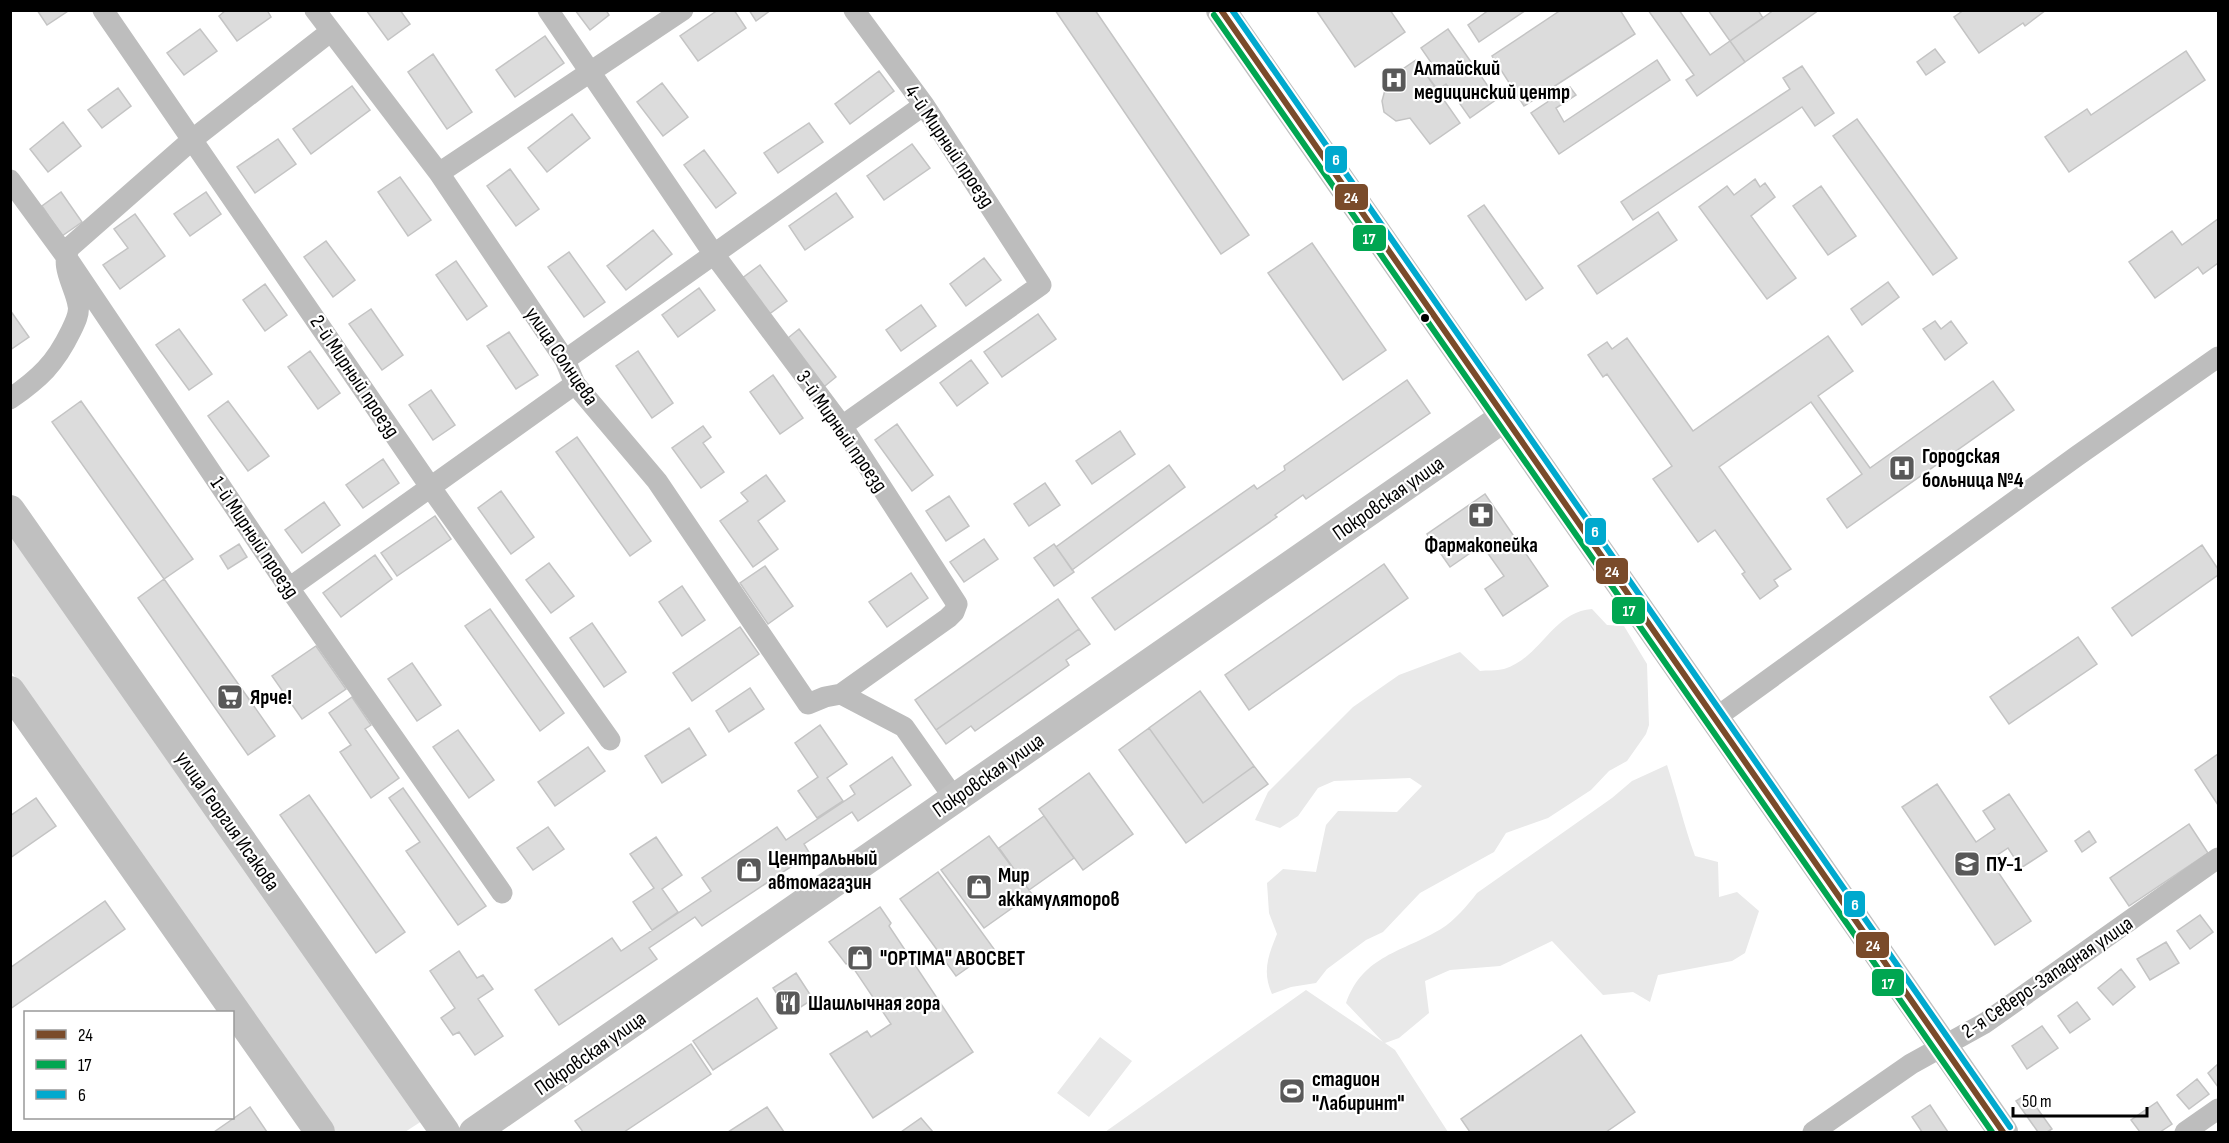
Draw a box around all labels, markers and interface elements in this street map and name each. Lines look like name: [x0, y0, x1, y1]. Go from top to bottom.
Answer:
place label: Алтайский медицинский центр: [1413, 56, 1570, 105]
hospital icon: Алтайский медицинский центр: [1379, 65, 1409, 95]
street label: 4-й Мирный проезд: [899, 80, 1000, 212]
line badge: 6: [1324, 145, 1348, 174]
text: 6: [1332, 151, 1340, 170]
line badge: 24: [1334, 183, 1369, 211]
text: 24: [1344, 189, 1359, 208]
line badge: 17: [1352, 224, 1387, 252]
text: 17: [1362, 230, 1376, 249]
street label: улица Солнцева: [520, 302, 604, 410]
street label: 2-й Мирный проезд: [304, 310, 405, 442]
unlabelled marker: [1419, 312, 1431, 324]
street label: 3-й Мирный проезд: [790, 366, 893, 497]
place label: Городская больница №4: [1922, 444, 2024, 493]
street label: Покровская улица: [1328, 451, 1449, 546]
hospital icon: Городская больница №4: [1887, 453, 1917, 483]
street label: 1-й Мирный проезд: [205, 472, 304, 603]
pharmacy icon: Фармакопейка: [1466, 500, 1496, 530]
line badge: 6: [1584, 517, 1607, 546]
text: 6: [1591, 523, 1599, 542]
place label: Фармакопейка: [1424, 533, 1538, 558]
line badge: 24: [1595, 557, 1629, 585]
text: 24: [1605, 563, 1620, 582]
line badge: 17: [1611, 596, 1646, 625]
text: 17: [1622, 602, 1636, 621]
supermarket icon: Ярче!: [215, 682, 245, 712]
place label: Ярче!: [250, 685, 292, 710]
street label: Покровская улица: [928, 728, 1049, 823]
street label: улица Георгия Исакова: [170, 747, 285, 896]
place label: Центральный автомагазин: [768, 846, 877, 895]
school or university icon: ПУ-1: [1952, 849, 1982, 879]
place label: ПУ-1: [1986, 852, 2022, 877]
shop icon: Центральный автомагазин: [734, 855, 764, 885]
place label: Мир аккамуляторов: [998, 863, 1120, 912]
shop icon: Мир аккамуляторов: [964, 872, 994, 902]
line badge: 6: [1843, 890, 1866, 918]
text: 6: [1851, 896, 1859, 915]
street label: 2-я Северо-Западная улица: [1957, 911, 2138, 1044]
line badge: 24: [1855, 931, 1890, 959]
text: 24: [1866, 937, 1881, 956]
shop icon: "OPTIMA" АВОСВЕТ: [845, 943, 875, 973]
place label: "OPTIMA" АВОСВЕТ: [880, 946, 1025, 971]
line badge: 17: [1871, 968, 1905, 997]
text: 17: [1881, 975, 1895, 994]
restaurant icon: Шашлычная гора: [773, 988, 803, 1018]
place label: Шашлычная гора: [808, 991, 940, 1016]
street label: Покровская улица: [530, 1006, 651, 1101]
legend: [24, 1011, 234, 1119]
text: 24: [78, 1025, 93, 1046]
text: 17: [78, 1055, 92, 1076]
place label: стадион "Лабиринт": [1312, 1067, 1404, 1116]
sports icon: стадион "Лабиринт": [1277, 1076, 1307, 1106]
scale bar: [2013, 1080, 2146, 1118]
text: 6: [78, 1085, 86, 1106]
text: 50 m: [2022, 1091, 2052, 1112]

